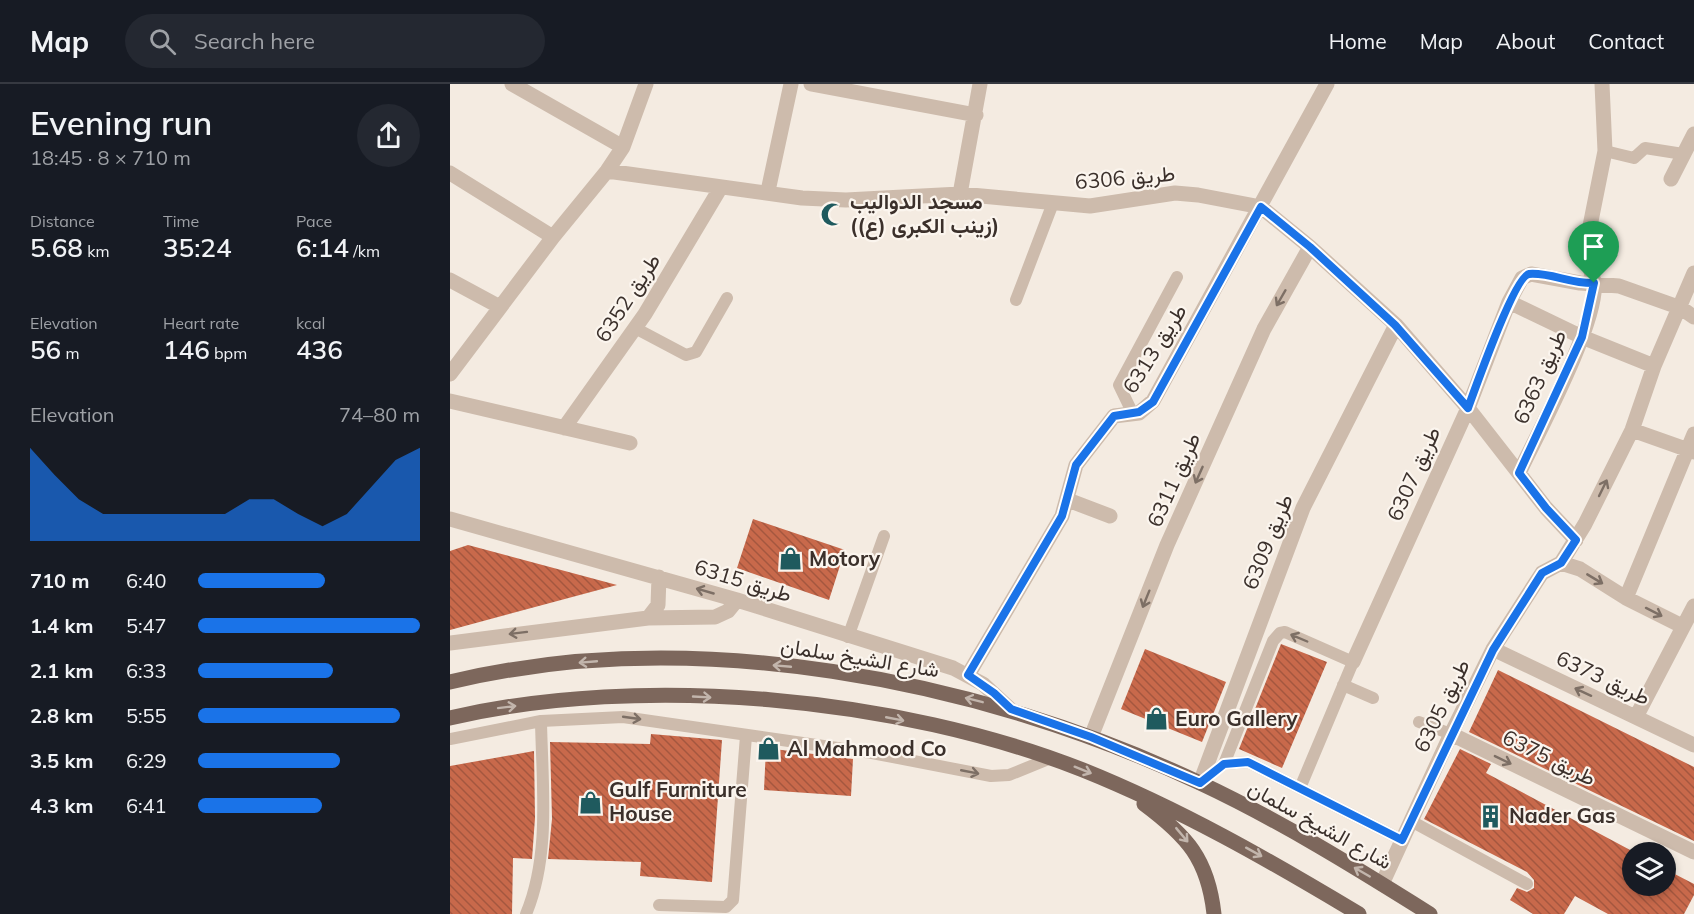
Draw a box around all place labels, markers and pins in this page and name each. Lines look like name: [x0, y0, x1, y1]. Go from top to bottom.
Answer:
place label: مسجد الدواليب (زينب الكبرى (ع)): [850, 188, 999, 240]
mosque icon: مسجد الدواليب (زينب الكبرى (ع)): [819, 201, 845, 227]
pin: [1568, 221, 1619, 283]
place label: Motory: [809, 545, 881, 571]
shop icon: Motory: [778, 546, 804, 572]
place label: Euro Gallery: [1175, 705, 1298, 731]
shop icon: Euro Gallery: [1144, 706, 1170, 732]
place label: Al Mahmood Co: [787, 735, 947, 761]
shop icon: Al Mahmood Co: [756, 736, 782, 762]
place label: Gulf Furniture House: [609, 776, 747, 826]
shop icon: Gulf Furniture House: [578, 789, 604, 815]
place label: Nader Gas: [1509, 802, 1616, 828]
building icon: Nader Gas: [1478, 803, 1504, 829]

